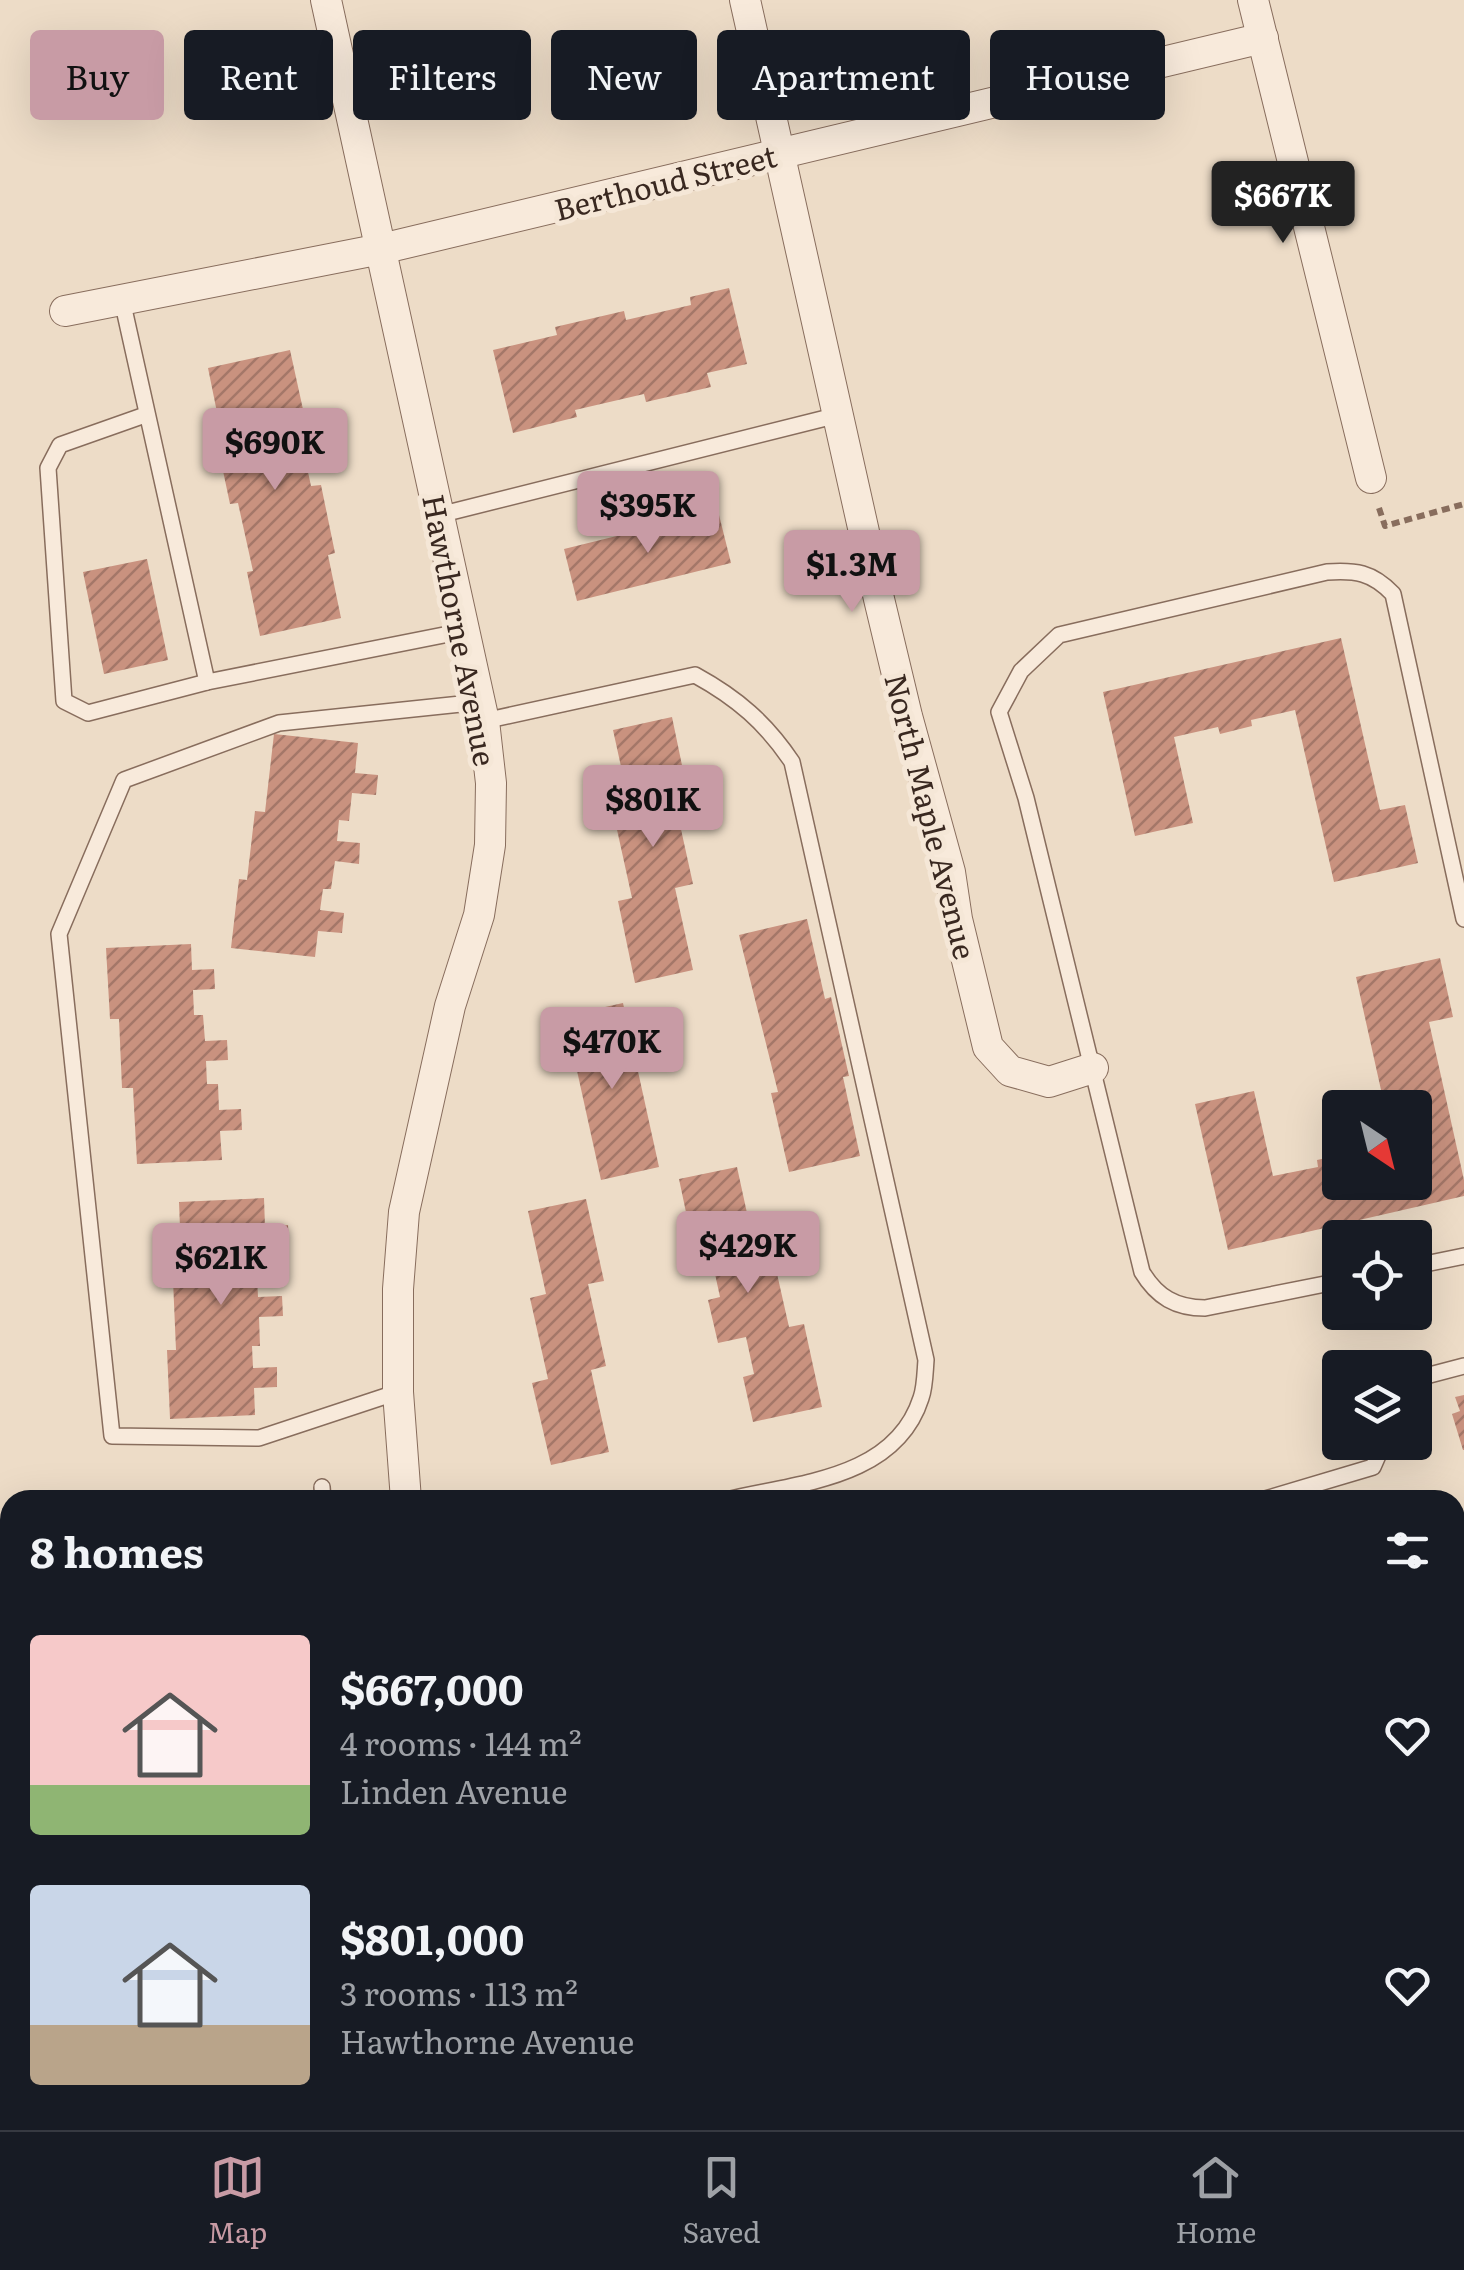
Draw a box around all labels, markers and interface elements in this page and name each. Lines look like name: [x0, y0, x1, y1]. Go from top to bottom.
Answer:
chip: Buy: [30, 30, 164, 120]
chip: Rent: [184, 30, 333, 120]
chip: Filters: [353, 30, 531, 120]
chip: New: [551, 30, 697, 120]
chip: Apartment: [717, 30, 970, 120]
chip: House: [990, 30, 1165, 120]
street label: Berthoud Street: [549, 132, 781, 230]
pin: $667K: [1213, 161, 1353, 246]
text: $667K: [1234, 169, 1332, 217]
pin: $690K: [205, 408, 345, 493]
text: $690K: [225, 416, 325, 464]
pin: $395K: [578, 471, 718, 556]
text: $395K: [599, 479, 697, 527]
street label: Hawthorne Avenue: [413, 490, 509, 770]
pin: $1.3M: [782, 530, 922, 615]
text: $1.3M: [806, 538, 898, 586]
street label: North Maple Avenue: [875, 668, 989, 964]
pin: $801K: [583, 765, 723, 850]
text: $801K: [605, 773, 701, 821]
pin: $470K: [542, 1007, 682, 1092]
text: $470K: [562, 1015, 662, 1063]
north arrow: [1322, 1090, 1432, 1200]
map controls: [1322, 1090, 1432, 1460]
pin: $429K: [678, 1211, 818, 1296]
text: $429K: [698, 1219, 798, 1267]
button: locate: [1322, 1220, 1432, 1330]
pin: $621K: [151, 1223, 291, 1308]
text: $621K: [174, 1231, 268, 1279]
button: layers: [1322, 1350, 1432, 1460]
text: 8 homes: [30, 1519, 204, 1581]
icon: filters: [1380, 1523, 1435, 1578]
text: $667,000: [340, 1656, 524, 1718]
icon: home: [110, 1675, 230, 1795]
icon: heart: [1380, 1708, 1435, 1763]
text: 4 rooms · 144 m²: [340, 1718, 582, 1766]
text: Linden Avenue: [340, 1766, 568, 1814]
text: $801,000: [340, 1906, 524, 1968]
icon: home: [110, 1925, 230, 2045]
icon: heart: [1380, 1958, 1435, 2013]
text: 3 rooms · 113 m²: [340, 1968, 578, 2016]
text: Hawthorne Avenue: [340, 2016, 634, 2064]
tab: Map: [208, 2150, 267, 2252]
tab: Saved: [682, 2150, 760, 2252]
tab: Home: [1176, 2150, 1256, 2252]

